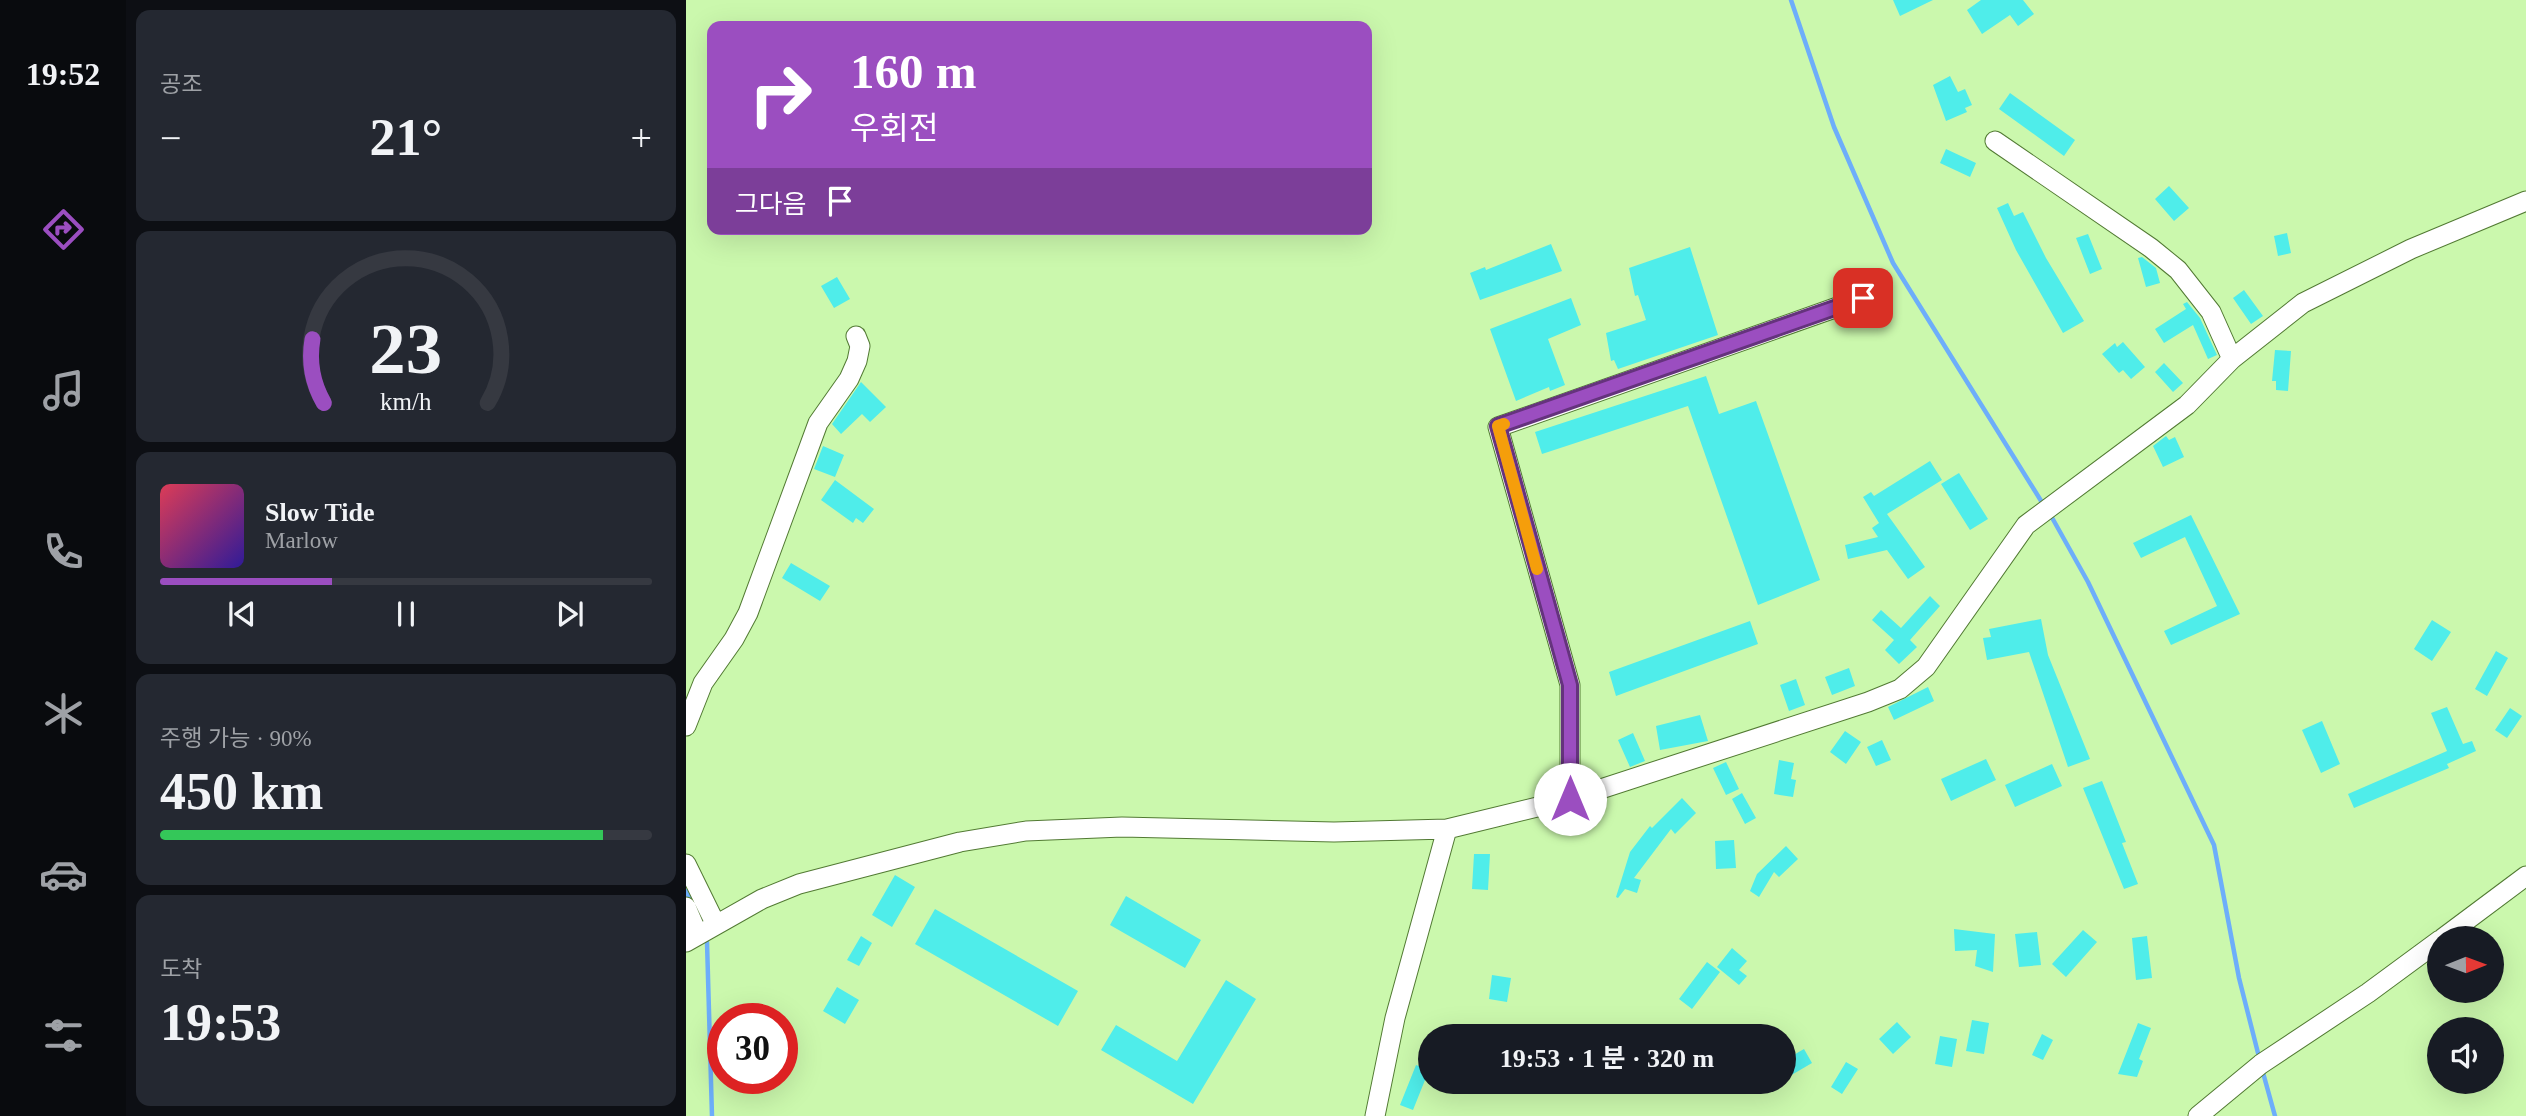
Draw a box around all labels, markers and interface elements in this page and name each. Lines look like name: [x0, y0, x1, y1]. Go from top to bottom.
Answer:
text: 160 m: [850, 44, 977, 99]
icon: right: [735, 49, 826, 140]
text: 19:52: [26, 56, 100, 92]
text: 공조: [160, 72, 202, 97]
text: 21°: [370, 109, 442, 166]
text: 우회전: [850, 110, 938, 146]
text: −: [160, 117, 181, 159]
text: +: [631, 117, 652, 159]
icon: arrive: [821, 182, 859, 220]
text: 그다음: [735, 190, 807, 219]
icon: directions: [39, 205, 88, 254]
pin: [1833, 268, 1893, 328]
icon: arrive: [1844, 279, 1882, 317]
text: 23: [370, 308, 442, 389]
icon: music: [39, 366, 88, 415]
text: km/h: [380, 388, 432, 415]
text: Slow Tide: [265, 498, 375, 527]
icon: phone: [39, 527, 88, 576]
text: Marlow: [265, 528, 338, 553]
icon: previous: [223, 595, 261, 633]
icon: pause: [387, 595, 425, 633]
icon: next: [551, 595, 589, 633]
icon: climate: [39, 689, 88, 738]
text: 주행 가능 · 90%: [160, 726, 312, 751]
position arrow: [1533, 762, 1607, 836]
text: 450 km: [160, 763, 323, 820]
icon: car: [39, 850, 88, 899]
north arrow: [2427, 926, 2504, 1003]
map controls: [2427, 926, 2504, 1094]
text: 도착: [160, 957, 202, 982]
text: 19:53: [160, 994, 281, 1051]
speed limit sign: 30: [707, 1003, 798, 1094]
icon: filters: [39, 1011, 88, 1060]
button: sound: [2427, 1017, 2504, 1094]
text: 19:53 · 1 분 · 320 m: [1500, 1044, 1714, 1073]

